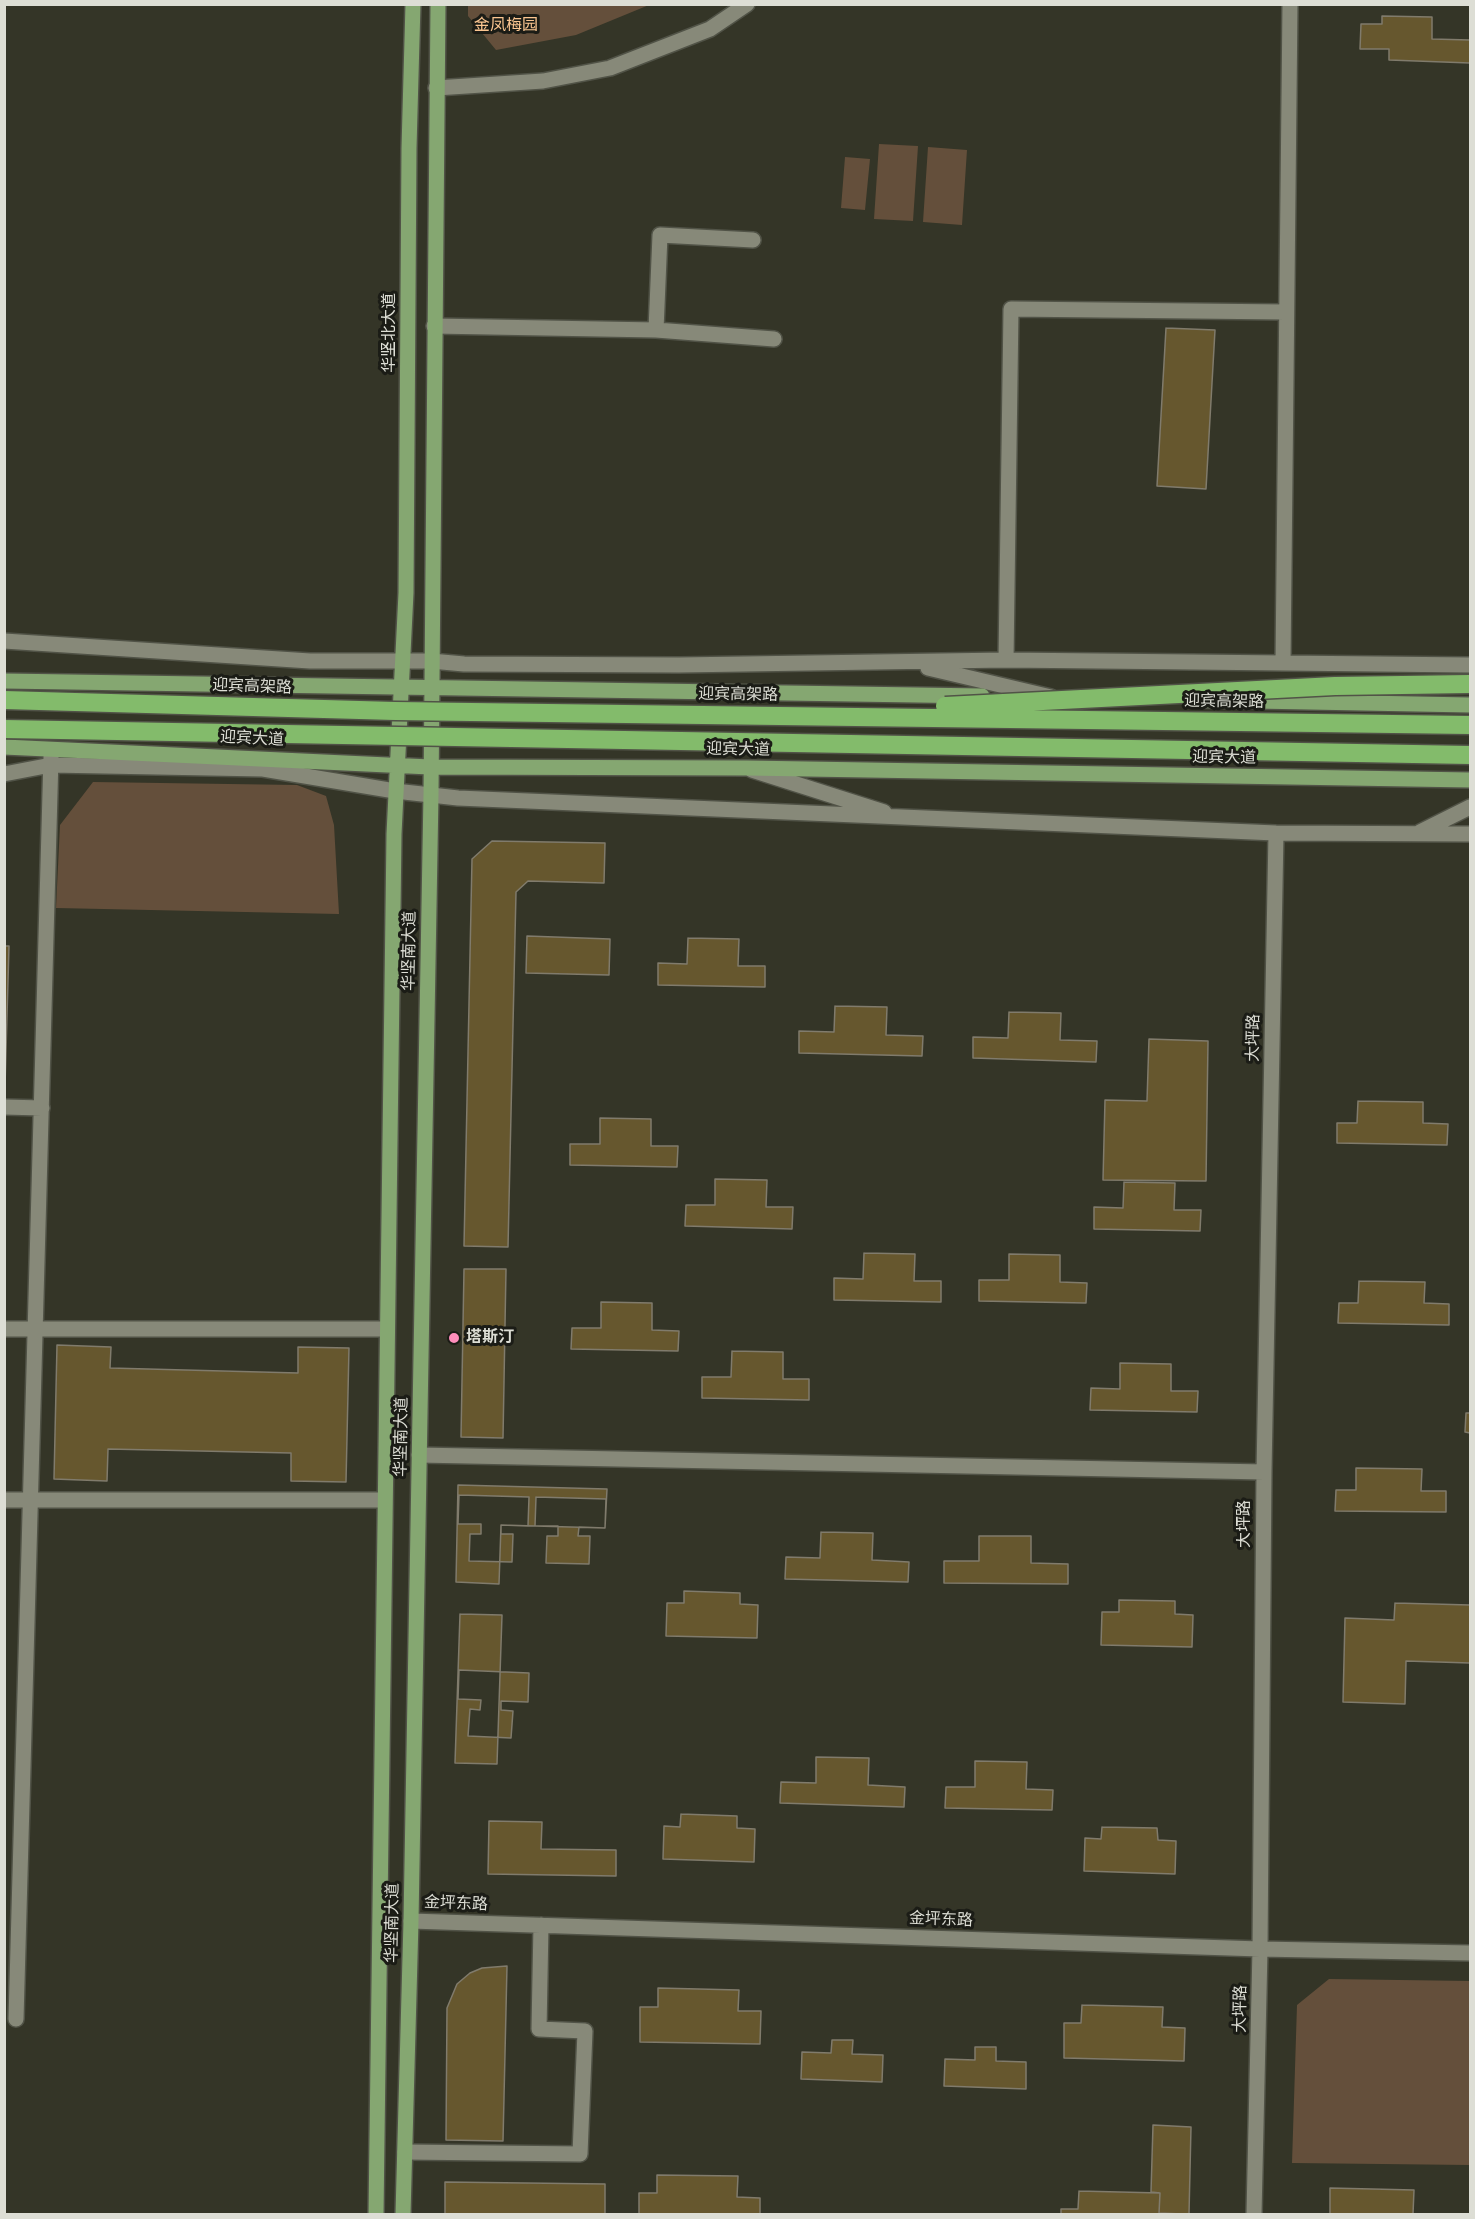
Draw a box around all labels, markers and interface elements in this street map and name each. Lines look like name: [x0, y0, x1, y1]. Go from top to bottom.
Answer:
park label: 金凤梅园: [474, 16, 538, 36]
street label: 华坚北大道: [380, 293, 400, 373]
street label: 迎宾高架路: [212, 676, 292, 698]
street label: 迎宾高架路: [698, 685, 778, 705]
street label: 迎宾高架路: [1184, 692, 1264, 712]
street label: 迎宾大道: [220, 728, 284, 750]
street label: 迎宾大道: [706, 740, 770, 760]
street label: 迎宾大道: [1192, 748, 1256, 768]
street label: 华坚南大道: [400, 911, 420, 991]
street label: 大坪路: [1244, 1014, 1264, 1062]
place label: 塔斯汀: [466, 1328, 514, 1348]
marker: 塔斯汀: [447, 1331, 461, 1345]
street label: 华坚南大道: [392, 1397, 412, 1477]
street label: 大坪路: [1235, 1500, 1255, 1548]
street label: 华坚南大道: [383, 1883, 403, 1963]
street label: 金坪东路: [424, 1893, 488, 1915]
street label: 金坪东路: [909, 1909, 973, 1931]
street label: 大坪路: [1231, 1985, 1251, 2033]

